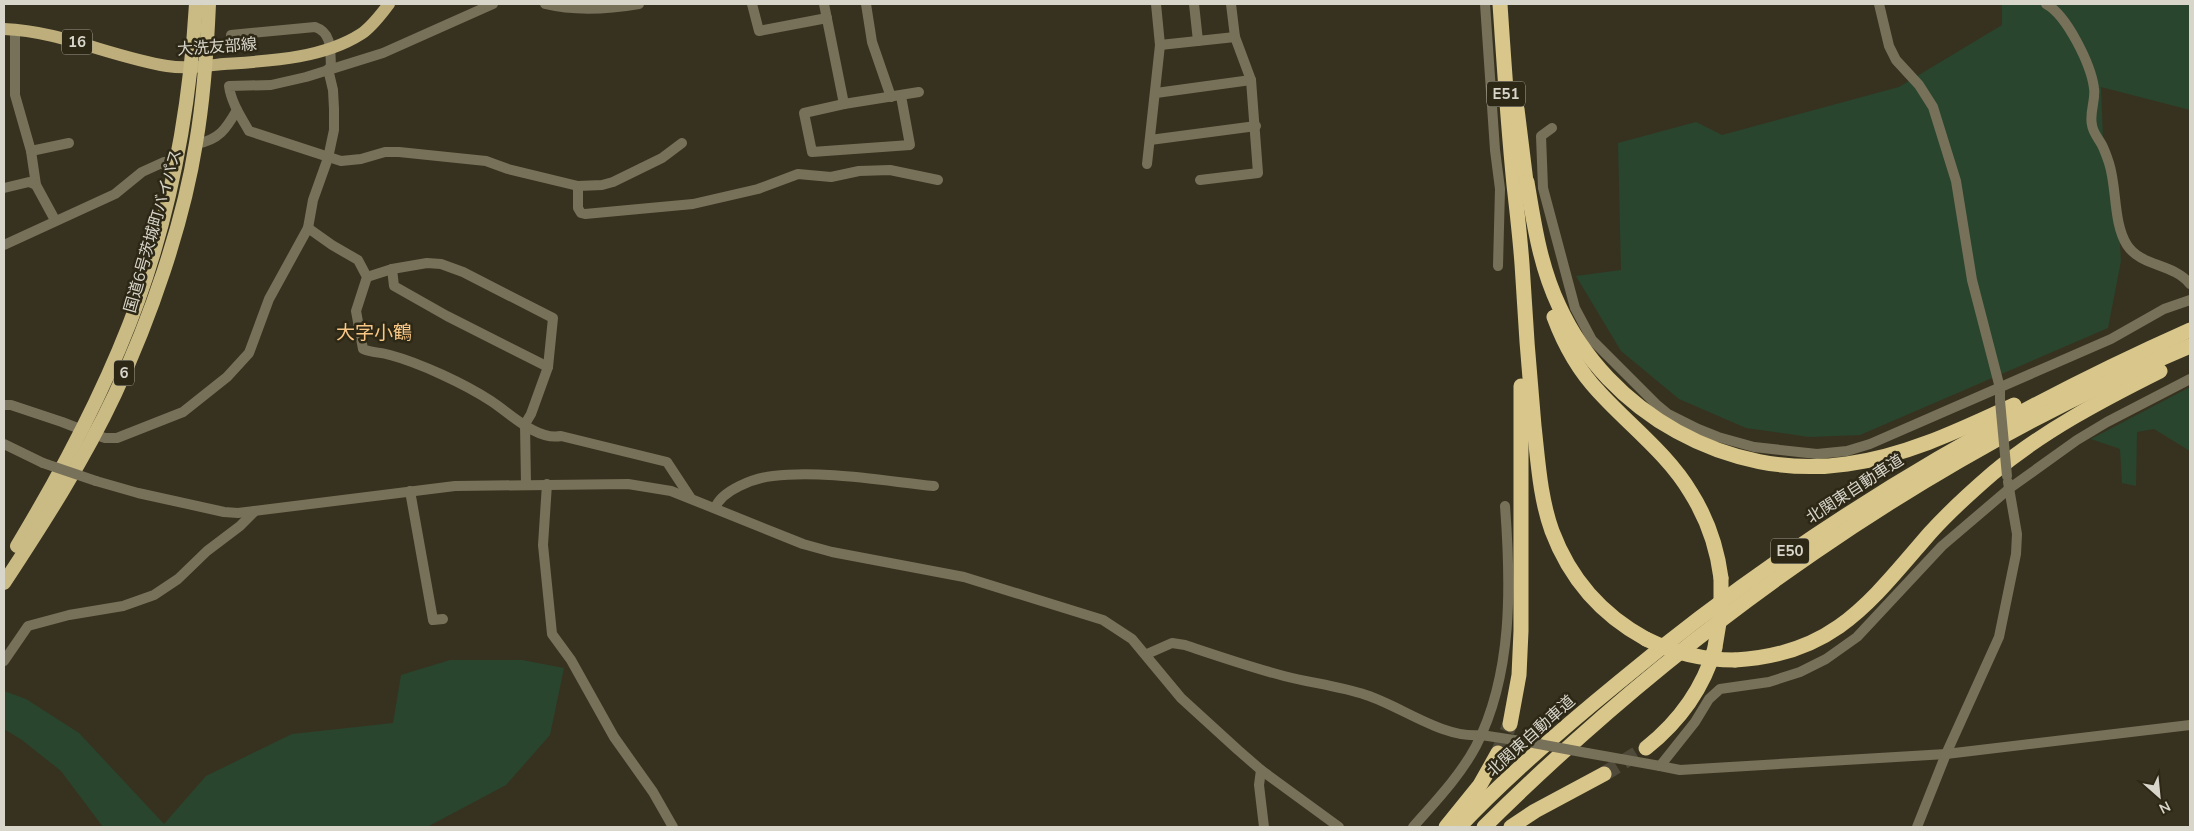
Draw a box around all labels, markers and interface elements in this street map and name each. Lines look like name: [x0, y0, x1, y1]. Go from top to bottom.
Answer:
road number: 16: [62, 30, 92, 54]
street label: 大洗友部線: [176, 33, 258, 61]
road number: E51: [1487, 82, 1525, 106]
street label: 国道6号茨城町バイパス: [119, 147, 187, 315]
district label: 大字小鶴: [336, 320, 412, 346]
road number: 6: [114, 360, 134, 386]
street label: 北関東自動車道: [1802, 449, 1908, 529]
road number: E50: [1771, 538, 1809, 564]
street label: 北関東自動車道: [1482, 690, 1580, 782]
north arrow: [2134, 771, 2184, 821]
text: N: [2156, 796, 2174, 818]

